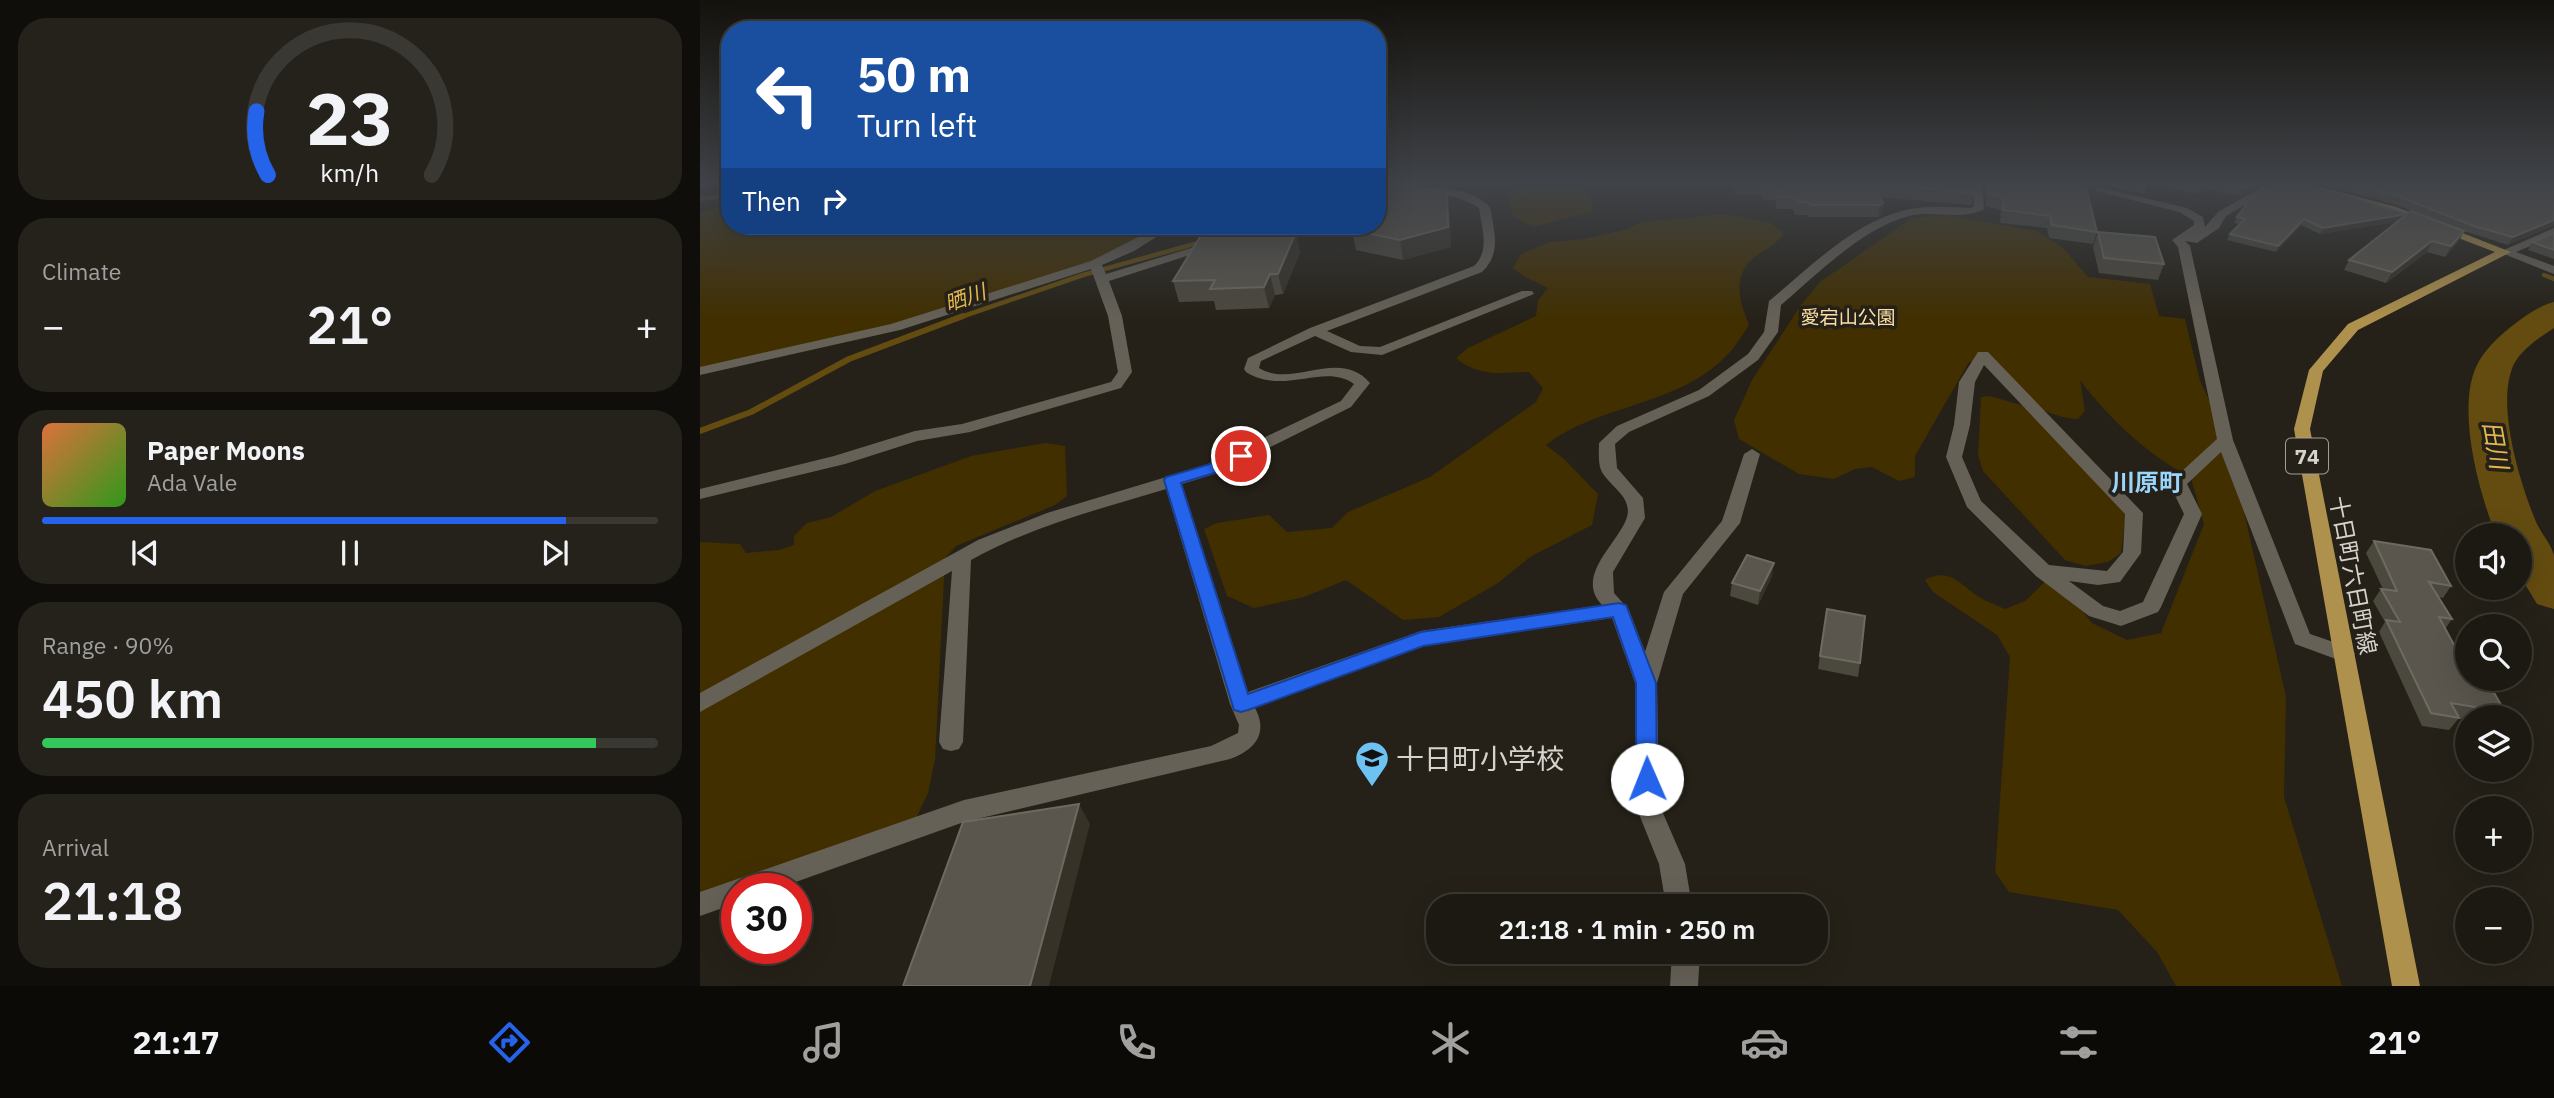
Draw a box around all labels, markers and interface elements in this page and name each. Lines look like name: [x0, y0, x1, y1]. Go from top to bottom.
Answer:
text: 50 m: [857, 42, 971, 105]
icon: left: [742, 49, 833, 140]
text: 23: [306, 70, 394, 165]
text: Turn left: [857, 104, 977, 146]
text: km/h: [321, 156, 379, 189]
icon: right: [815, 182, 853, 220]
text: Then: [742, 184, 801, 218]
text: Climate: [42, 256, 121, 286]
water label: 晒川: [941, 276, 991, 317]
text: 21°: [307, 291, 393, 358]
text: −: [42, 301, 65, 350]
text: +: [635, 301, 658, 350]
park label: 愛宕山公園: [1800, 305, 1896, 329]
water label: 田川: [2476, 419, 2516, 474]
pin: [1211, 426, 1271, 486]
text: Paper Moons: [147, 433, 305, 467]
icon: arrive: [1222, 437, 1260, 475]
road number: 74: [2286, 438, 2328, 474]
district label: 川原町: [2111, 466, 2183, 498]
text: Ada Vale: [147, 467, 237, 497]
street label: 十日町六日町線: [2324, 493, 2384, 657]
map controls: [2455, 523, 2532, 964]
button: sound: [2455, 523, 2532, 600]
icon: previous: [126, 534, 164, 572]
icon: pause: [331, 534, 369, 572]
icon: next: [536, 534, 574, 572]
button: search: [2455, 614, 2532, 691]
text: Range · 90%: [42, 630, 174, 660]
text: 450 km: [42, 665, 223, 732]
button: layers: [2455, 705, 2532, 782]
school or university icon: 十日町小学校: [1353, 739, 1391, 788]
place label: 十日町小学校: [1396, 740, 1564, 777]
position arrow: [1610, 742, 1684, 816]
button: +: [2455, 796, 2532, 873]
text: Arrival: [42, 832, 109, 862]
text: 21:18: [42, 867, 183, 934]
speed limit sign: 30: [721, 873, 812, 964]
button: −: [2455, 887, 2532, 964]
text: 21:18 · 1 min · 250 m: [1499, 912, 1755, 946]
icon: directions: [485, 1018, 534, 1067]
icon: music: [799, 1018, 848, 1067]
icon: phone: [1112, 1018, 1161, 1067]
icon: climate: [1426, 1018, 1475, 1067]
icon: car: [1740, 1018, 1789, 1067]
icon: filters: [2054, 1018, 2103, 1067]
text: 21:17: [132, 1021, 220, 1063]
text: 21°: [2368, 1021, 2422, 1063]

